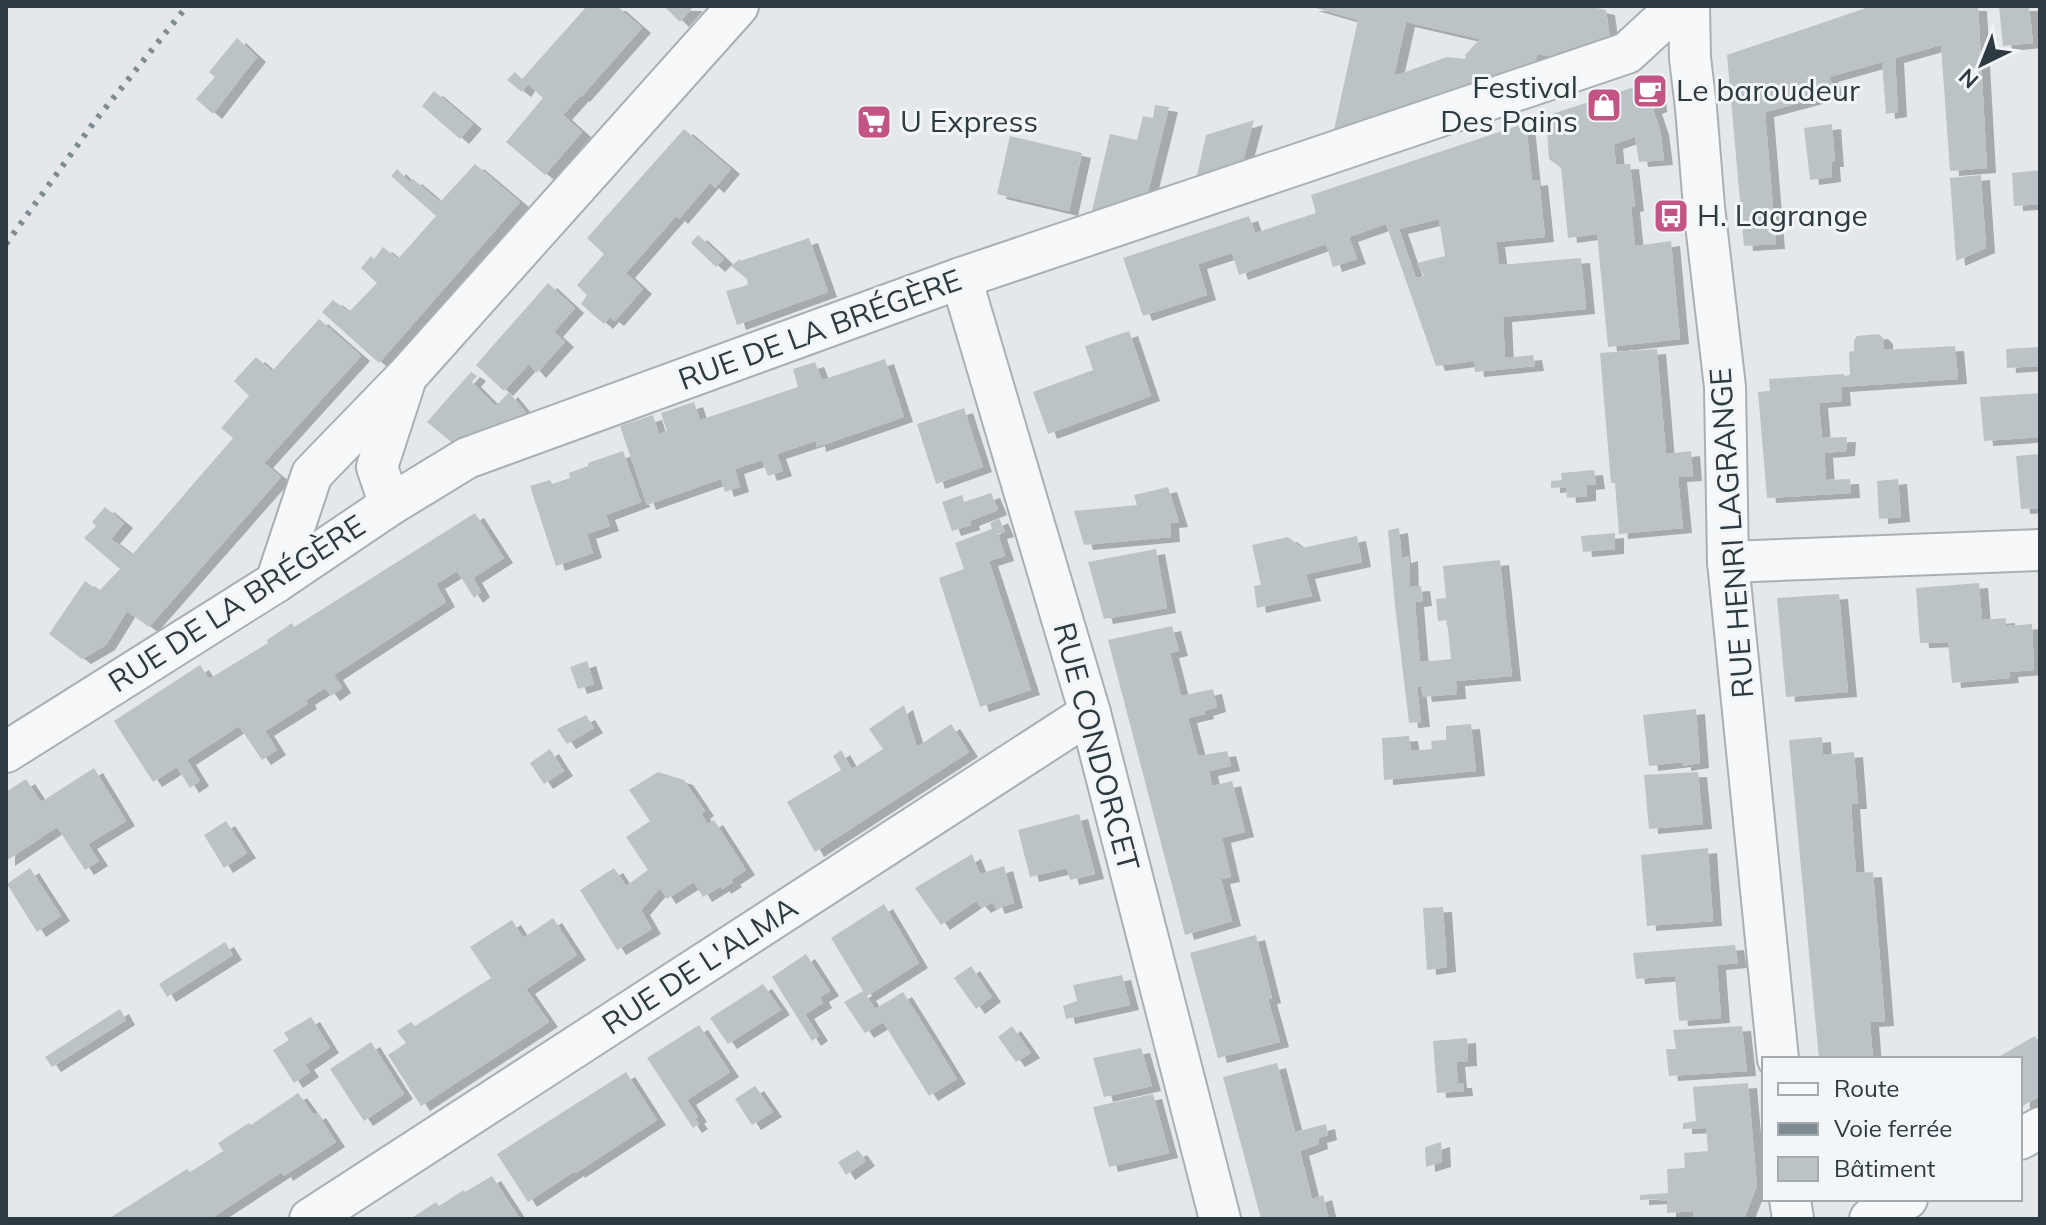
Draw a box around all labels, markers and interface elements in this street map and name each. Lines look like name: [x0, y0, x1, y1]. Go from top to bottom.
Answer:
north arrow: [1942, 24, 2022, 104]
text: N: [1953, 63, 1984, 95]
place label: Festival Des Pains: [1440, 68, 1578, 140]
place label: Le baroudeur: [1676, 71, 1860, 109]
cafe icon: Le baroudeur: [1631, 72, 1669, 110]
shop icon: Festival Des Pains: [1585, 86, 1623, 124]
place label: U Express: [900, 102, 1038, 140]
supermarket icon: U Express: [855, 103, 893, 141]
place label: H. Lagrange: [1697, 196, 1868, 234]
bus stop icon: H. Lagrange: [1652, 197, 1690, 235]
street label: RUE DE LA BRÉGÈRE: [673, 260, 966, 398]
street label: RUE HENRI LAGRANGE: [1700, 366, 1762, 700]
street label: RUE DE LA BRÉGÈRE: [101, 506, 372, 700]
street label: RUE CONDORCET: [1046, 618, 1148, 875]
street label: RUE DE L'ALMA: [595, 888, 804, 1042]
legend: [1762, 1057, 2022, 1201]
text: Route: [1834, 1073, 1899, 1103]
text: Voie ferrée: [1834, 1113, 1952, 1143]
text: Bâtiment: [1834, 1153, 1935, 1183]

